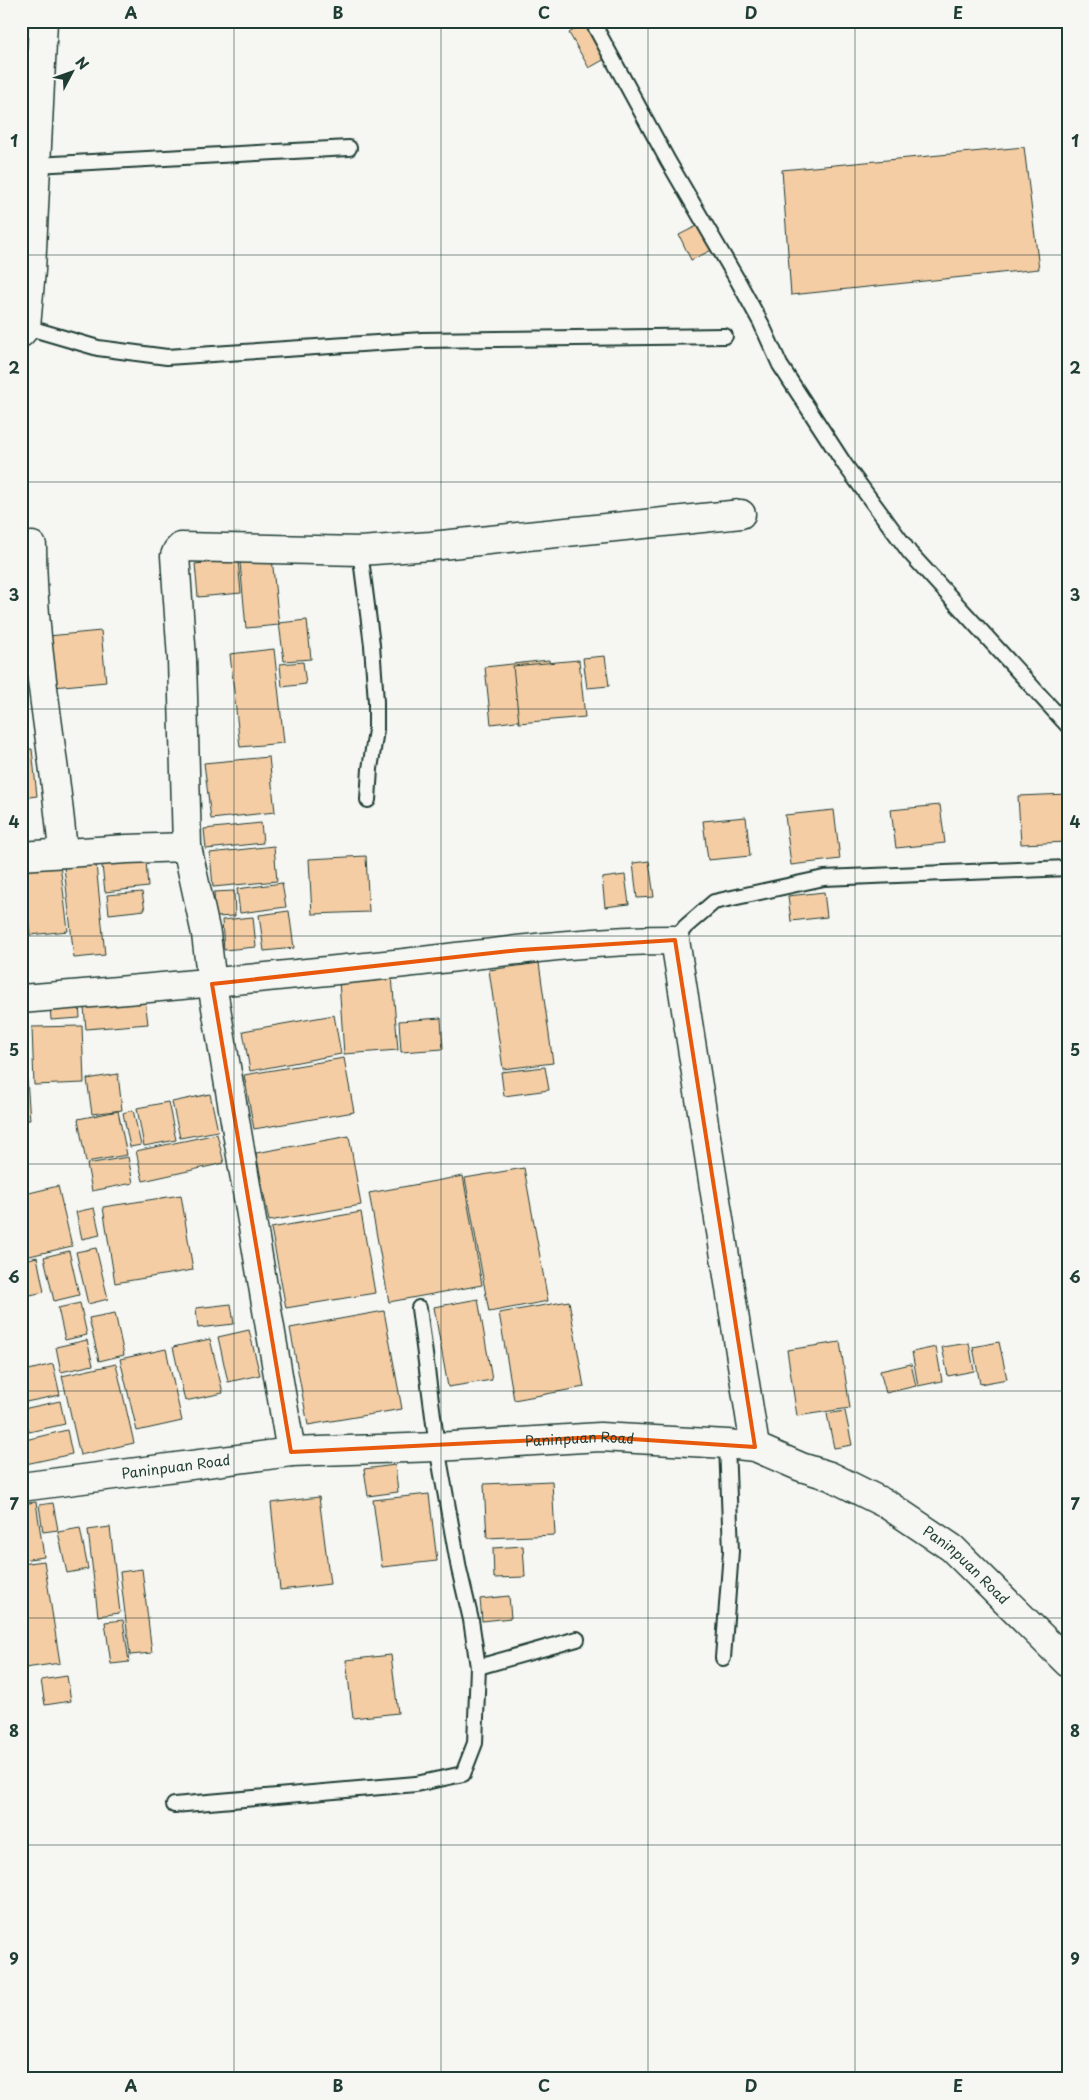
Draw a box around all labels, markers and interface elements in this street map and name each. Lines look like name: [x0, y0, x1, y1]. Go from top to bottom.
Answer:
text: A: [125, 0, 138, 24]
text: B: [333, 0, 344, 24]
text: C: [538, 0, 550, 24]
text: D: [745, 0, 757, 24]
text: E: [953, 0, 963, 24]
north arrow: [48, 48, 98, 98]
text: N: [71, 52, 94, 74]
text: 1: [10, 128, 18, 152]
text: 1: [1071, 128, 1079, 152]
text: 2: [8, 355, 20, 379]
text: 2: [1069, 355, 1081, 379]
text: 3: [9, 582, 19, 606]
text: 3: [1070, 582, 1080, 606]
text: 4: [9, 809, 20, 833]
text: 4: [1070, 809, 1081, 833]
text: 5: [9, 1037, 19, 1061]
text: 5: [1070, 1037, 1080, 1061]
text: 6: [8, 1264, 20, 1288]
text: 6: [1069, 1264, 1081, 1288]
street label: Paninpuan Road: [524, 1426, 635, 1452]
street label: Paninpuan Road: [120, 1449, 232, 1484]
text: 7: [9, 1491, 19, 1515]
text: 7: [1070, 1491, 1080, 1515]
street label: Paninpuan Road: [919, 1520, 1014, 1609]
text: 8: [9, 1718, 19, 1742]
text: 8: [1070, 1718, 1080, 1742]
text: 9: [9, 1946, 19, 1970]
text: 9: [1070, 1946, 1080, 1970]
text: A: [125, 2073, 138, 2097]
text: B: [333, 2073, 344, 2097]
text: C: [538, 2073, 550, 2097]
text: D: [745, 2073, 757, 2097]
text: E: [953, 2073, 963, 2097]

